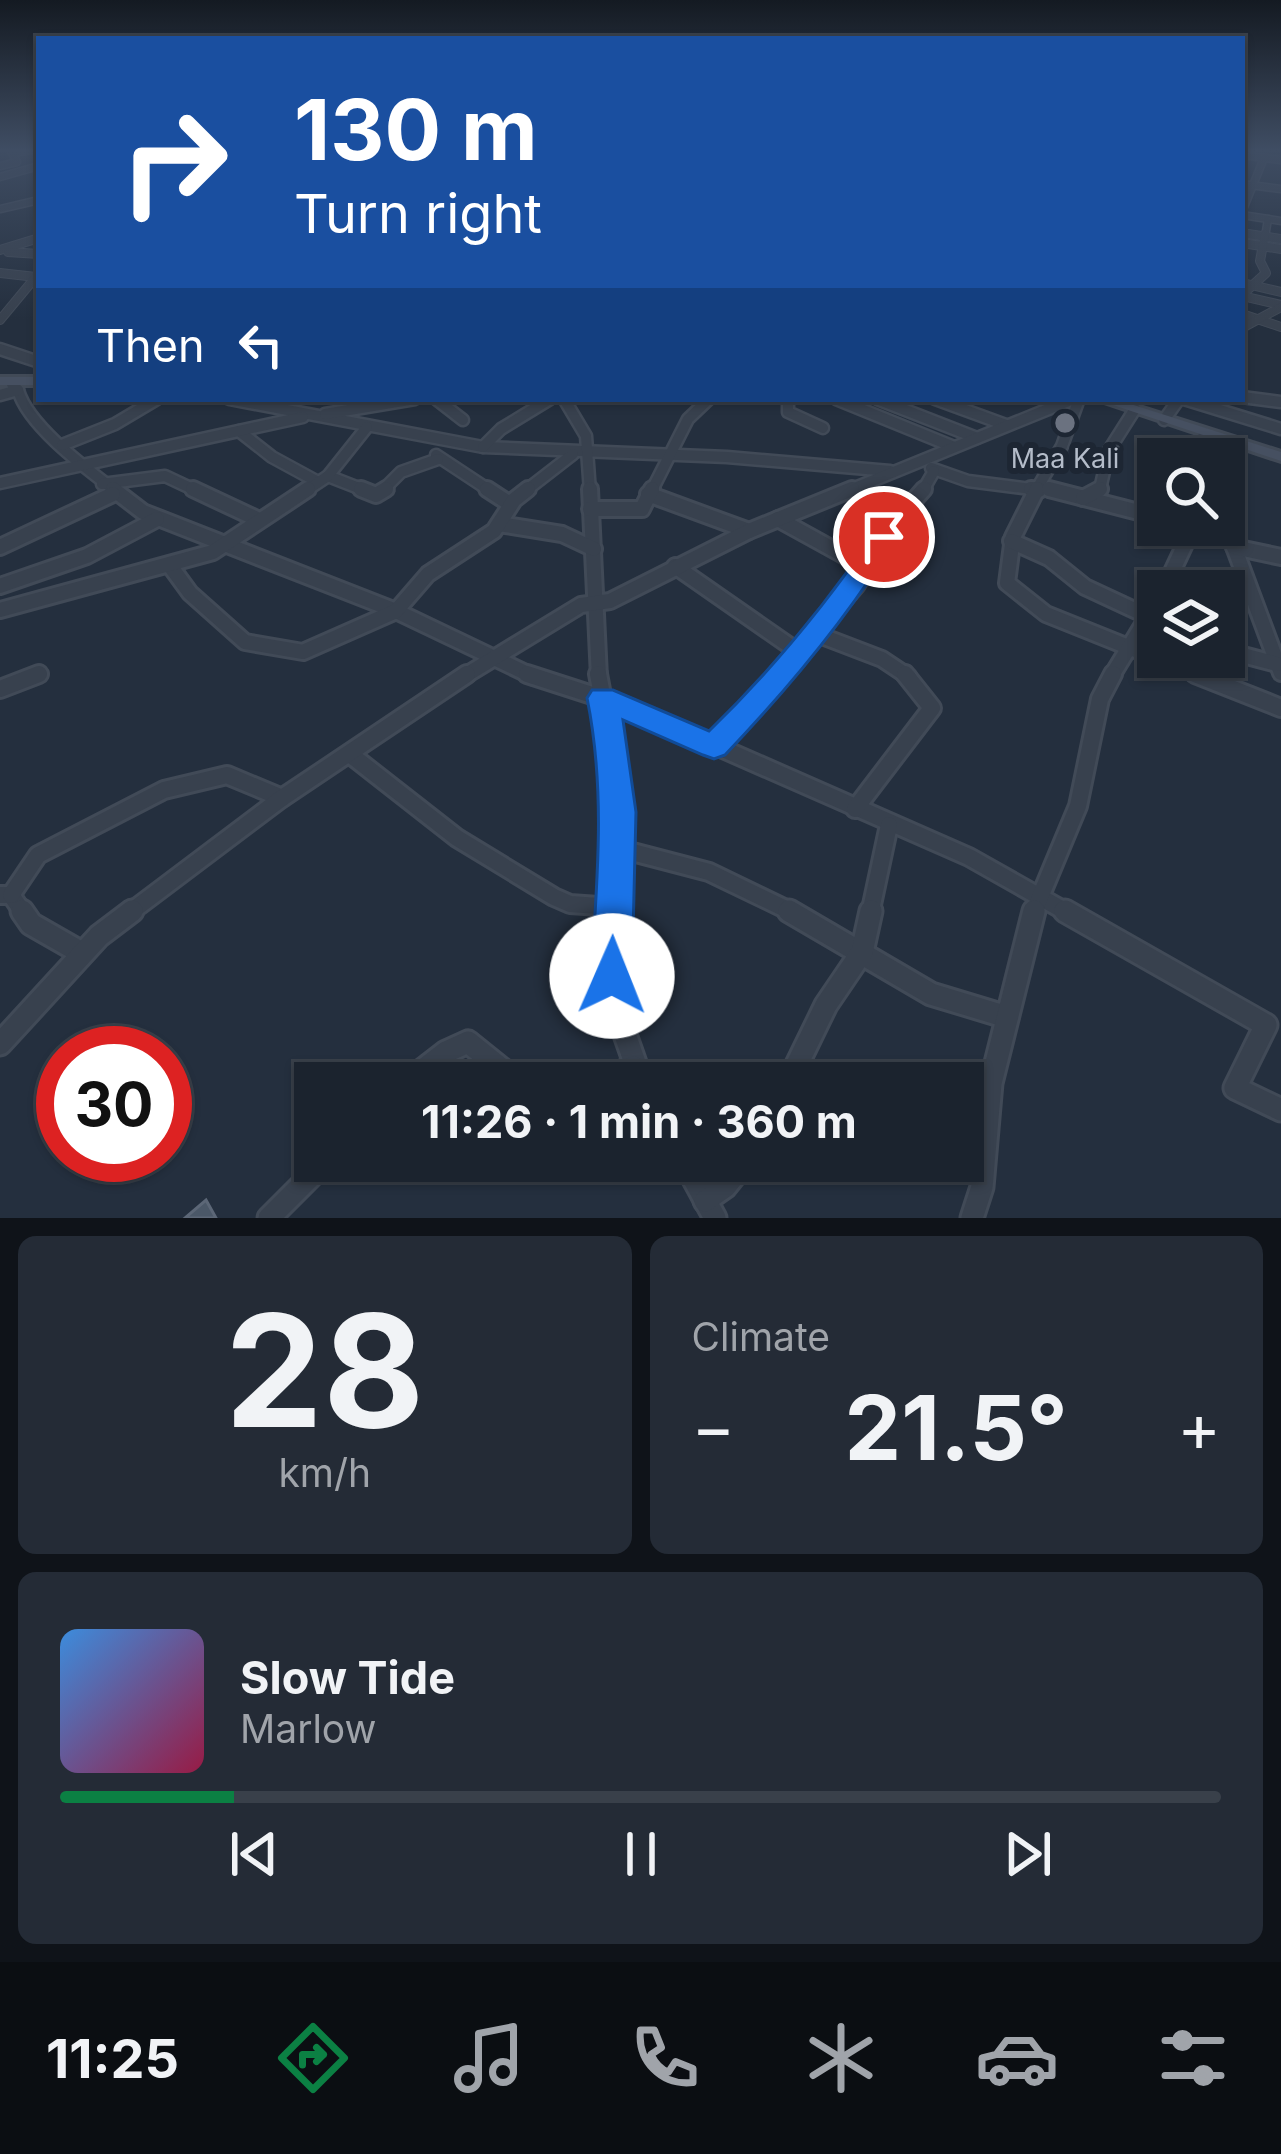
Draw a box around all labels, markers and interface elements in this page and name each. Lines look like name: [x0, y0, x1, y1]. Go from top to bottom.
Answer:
text: 130 m: [294, 79, 538, 180]
icon: right: [96, 84, 252, 240]
text: Turn right: [294, 181, 542, 246]
icon: left: [228, 312, 294, 378]
text: Then: [96, 318, 204, 373]
marker: Maa Kali: [1052, 410, 1078, 436]
map controls: [1137, 438, 1245, 678]
button: search: [1137, 438, 1245, 546]
place label: Maa Kali: [1011, 442, 1119, 475]
pin: [833, 486, 935, 588]
icon: arrive: [851, 504, 917, 570]
button: layers: [1137, 570, 1245, 678]
position arrow: [549, 913, 675, 1039]
speed limit sign: 30: [36, 1026, 192, 1182]
text: 11:26 · 1 min · 360 m: [421, 1094, 857, 1149]
text: 28: [225, 1276, 425, 1465]
text: Climate: [692, 1313, 830, 1360]
text: 21.5°: [845, 1373, 1068, 1482]
text: −: [692, 1387, 735, 1467]
text: +: [1177, 1387, 1221, 1467]
text: km/h: [278, 1449, 371, 1496]
text: Slow Tide: [240, 1650, 455, 1705]
text: Marlow: [240, 1705, 376, 1752]
icon: previous: [221, 1821, 287, 1887]
icon: pause: [608, 1821, 674, 1887]
icon: next: [995, 1821, 1061, 1887]
icon: directions: [271, 2016, 355, 2100]
icon: music: [447, 2016, 531, 2100]
icon: phone: [623, 2016, 707, 2100]
icon: climate: [799, 2016, 883, 2100]
icon: car: [975, 2016, 1059, 2100]
icon: filters: [1151, 2016, 1235, 2100]
text: 11:25: [46, 2026, 179, 2091]

